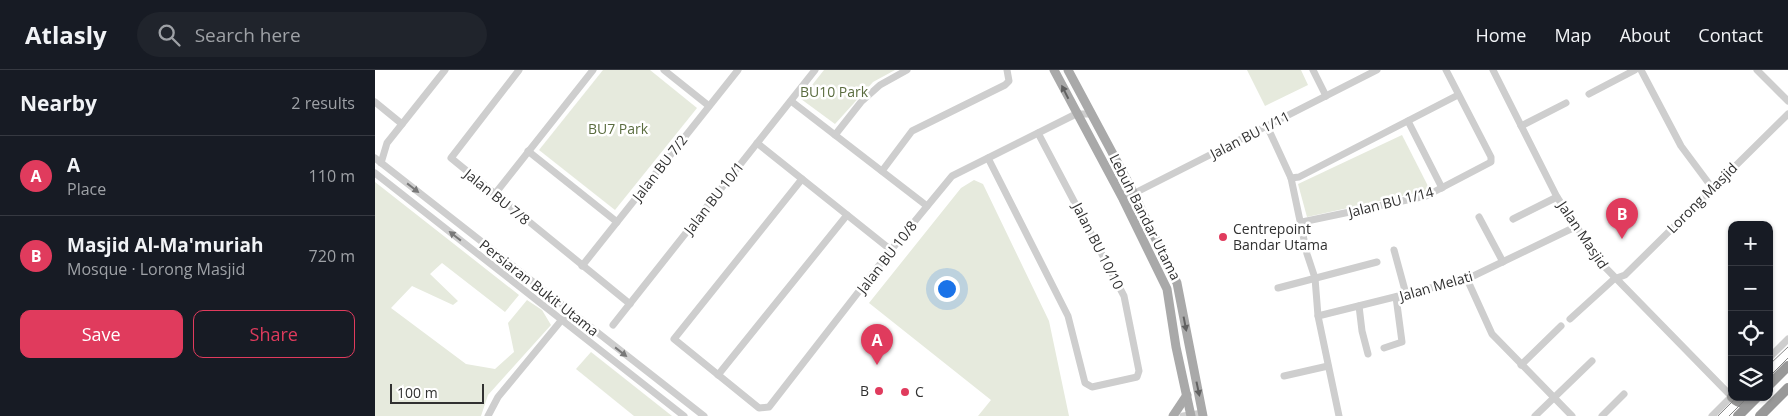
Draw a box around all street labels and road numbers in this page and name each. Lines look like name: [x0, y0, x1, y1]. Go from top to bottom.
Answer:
street label: Jalan BU 1/11: [1205, 106, 1293, 164]
street label: Jalan BU 7/2: [627, 131, 691, 206]
street label: Lebuh Bandar Utama: [1105, 150, 1186, 283]
street label: Jalan BU 10/1: [678, 158, 748, 239]
street label: Lorong Masjid: [1662, 158, 1741, 237]
street label: Jalan BU 7/8: [459, 163, 534, 229]
street label: Jalan BU 1/14: [1344, 182, 1435, 222]
street label: Jalan Masjid: [1553, 196, 1613, 272]
street label: Jalan BU 10/10: [1067, 197, 1129, 292]
street label: Jalan BU 10/8: [851, 217, 921, 298]
street label: Persiaran Bukit Utama: [476, 235, 603, 340]
street label: Jalan Melati: [1395, 266, 1475, 306]

